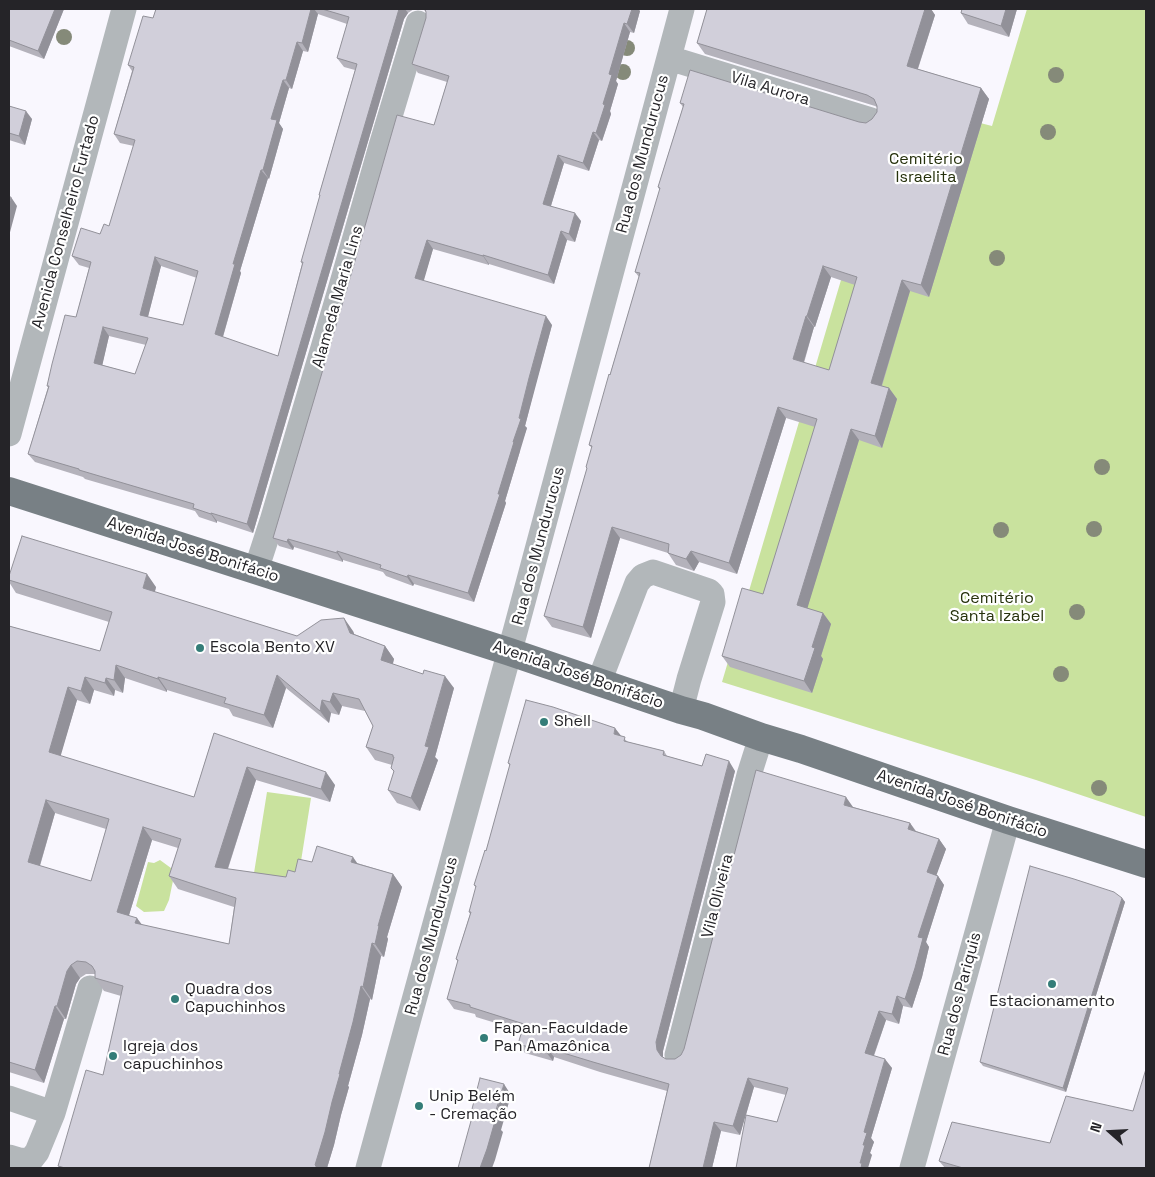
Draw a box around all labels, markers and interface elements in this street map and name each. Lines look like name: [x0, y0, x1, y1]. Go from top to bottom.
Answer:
street label: Vila Aurora: [728, 68, 812, 110]
street label: Rua dos Mundurucus: [613, 73, 673, 235]
street label: Avenida Conselheiro Furtado: [28, 113, 104, 331]
park label: Cemitério Israelita: [889, 150, 963, 188]
street label: Alameda Maria Lins: [308, 224, 368, 370]
street label: Rua dos Mundurucus: [509, 465, 569, 627]
street label: Avenida José Bonifácio: [105, 513, 281, 587]
park label: Cemitério Santa Izabel: [950, 589, 1044, 627]
street label: Avenida José Bonifácio: [490, 637, 666, 713]
place label: Escola Bento XV: [210, 638, 335, 658]
marker: Escola Bento XV: [194, 642, 206, 654]
place label: Shell: [554, 712, 591, 732]
marker: Shell: [538, 716, 550, 728]
street label: Avenida José Bonifácio: [874, 766, 1050, 842]
street label: Vila Oliveira: [698, 852, 738, 940]
street label: Rua dos Mundurucus: [402, 855, 462, 1017]
street label: Rua dos Pariquis: [934, 930, 986, 1058]
marker: Estacionamento: [1046, 978, 1058, 990]
place label: Quadra dos Capuchinhos: [185, 980, 286, 1018]
place label: Estacionamento: [989, 992, 1115, 1012]
marker: Quadra dos Capuchinhos: [169, 993, 181, 1005]
place label: Fapan-Faculdade Pan Amazônica: [494, 1019, 628, 1057]
marker: Fapan-Faculdade Pan Amazônica: [478, 1032, 490, 1044]
place label: Igreja dos capuchinhos: [123, 1037, 223, 1075]
marker: Igreja dos capuchinhos: [107, 1050, 119, 1062]
place label: Unip Belém - Cremação: [429, 1087, 517, 1125]
marker: Unip Belém - Cremação: [413, 1100, 425, 1112]
north arrow: [1085, 1107, 1135, 1157]
text: N: [1086, 1120, 1106, 1134]

